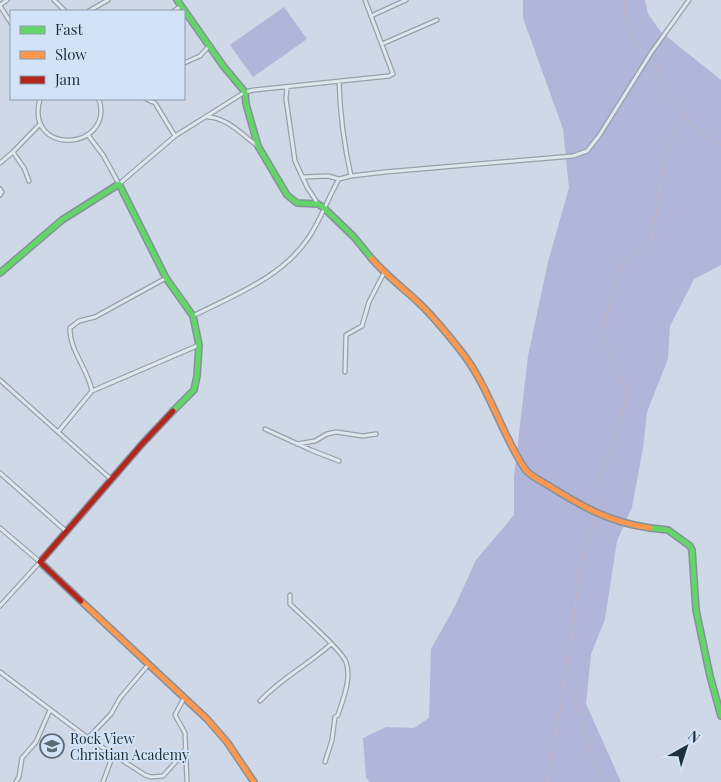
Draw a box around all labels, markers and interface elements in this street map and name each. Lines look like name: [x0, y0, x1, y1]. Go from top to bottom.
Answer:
legend: [10, 10, 185, 100]
text: Fast: [55, 19, 84, 39]
text: Slow: [55, 44, 87, 64]
text: Jam: [54, 69, 81, 89]
north arrow: [661, 722, 711, 772]
text: N: [685, 726, 704, 747]
place label: Rock View Christian Academy: [70, 729, 189, 764]
school or university icon: Rock View Christian Academy: [39, 733, 65, 759]

